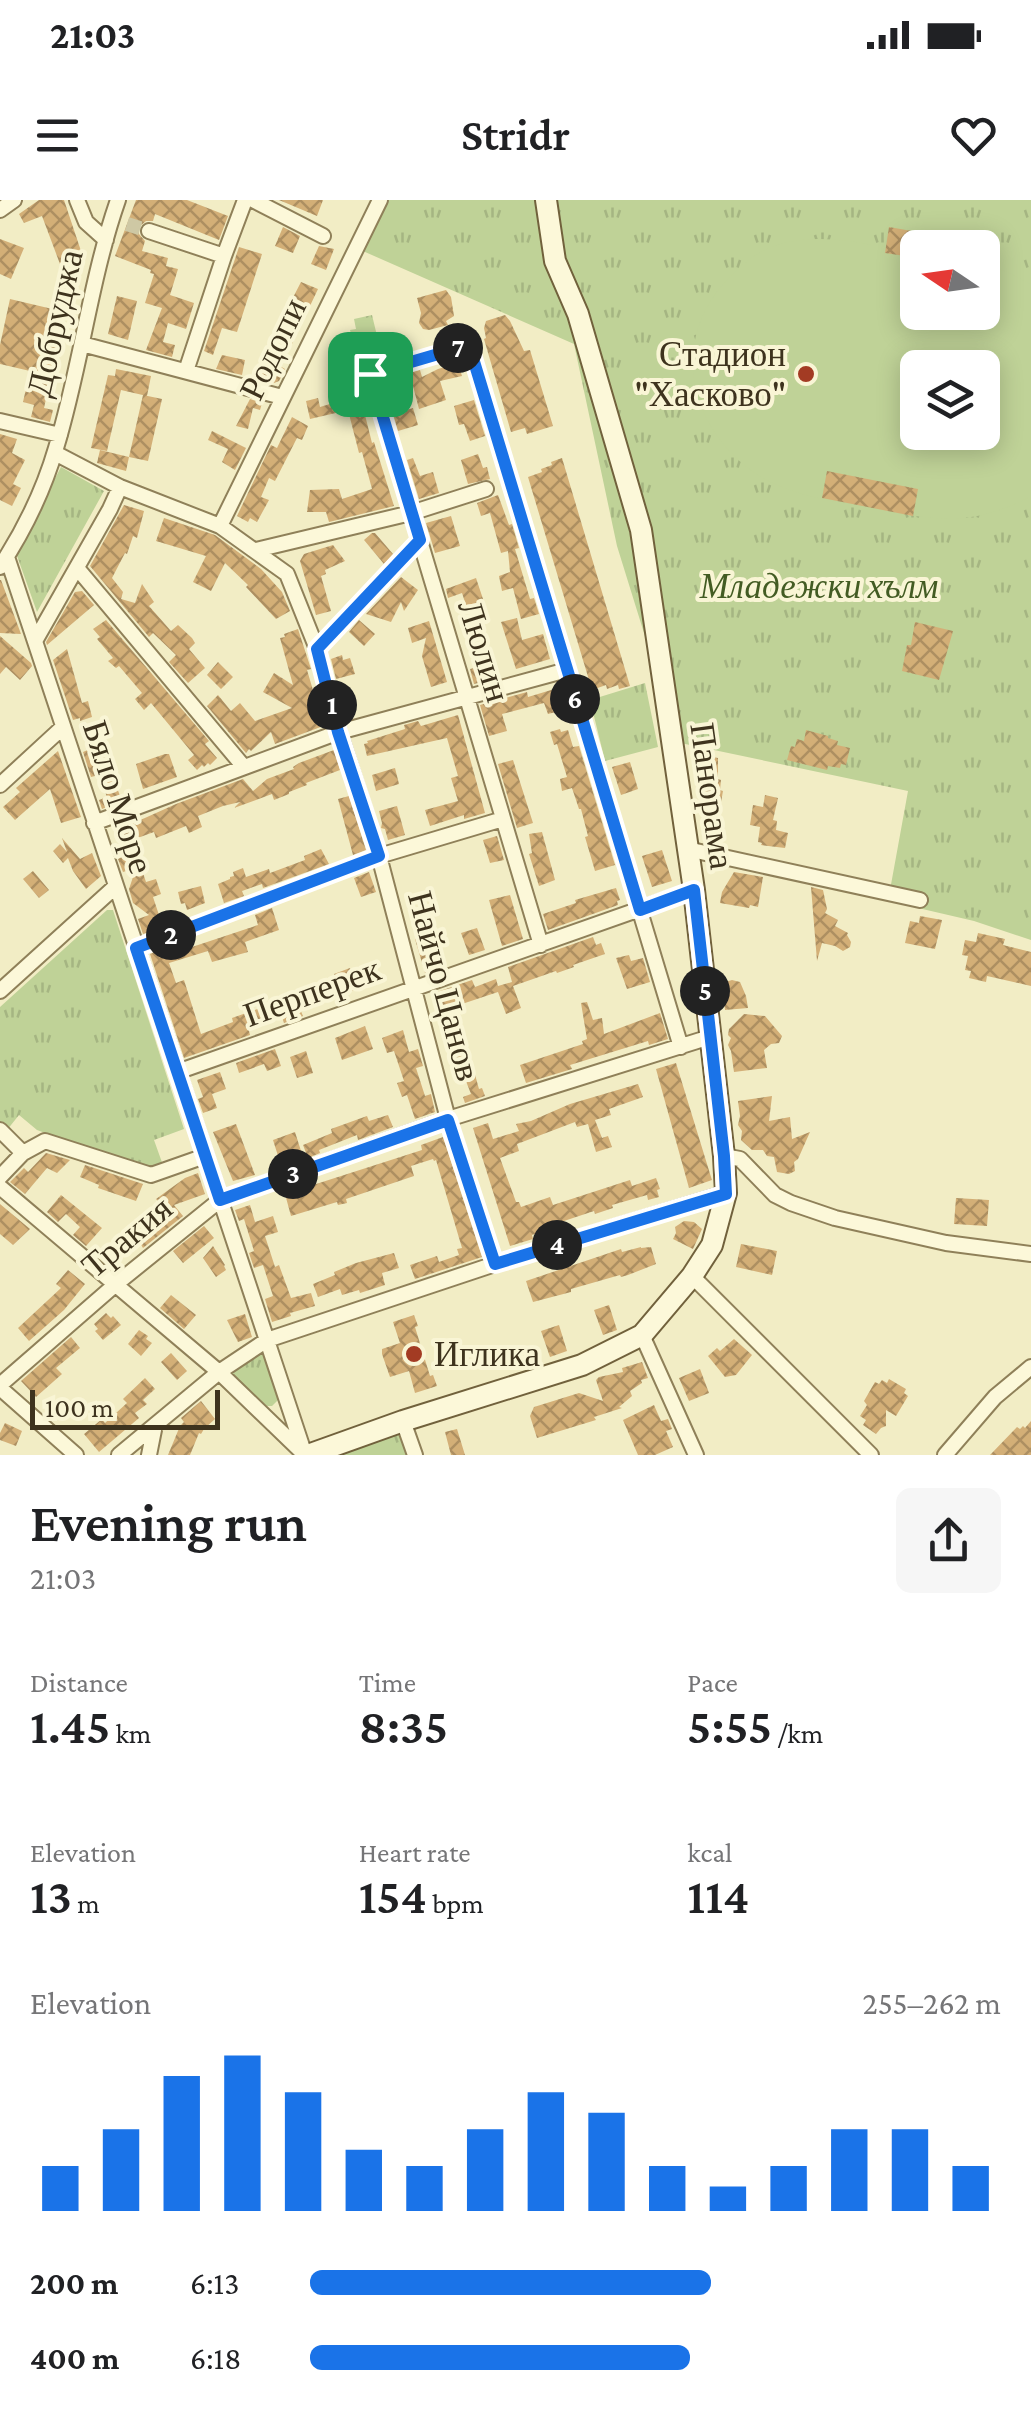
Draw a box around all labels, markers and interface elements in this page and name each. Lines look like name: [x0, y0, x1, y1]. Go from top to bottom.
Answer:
text: 21:03: [50, 14, 135, 56]
icon: menu: [30, 108, 85, 163]
icon: heart: [946, 108, 1001, 163]
text: Stridr: [461, 110, 570, 160]
north arrow: [900, 230, 1000, 330]
map controls: [900, 230, 1000, 450]
street label: Добруджа: [19, 246, 91, 400]
street label: Родопи: [232, 292, 314, 406]
pin: 7: [433, 323, 483, 373]
pin: [328, 332, 413, 417]
text: 7: [451, 332, 465, 363]
place label: Стадион "Хасково": [634, 335, 786, 414]
icon: arrive: [343, 347, 398, 402]
button: layers: [900, 350, 1000, 450]
marker: Стадион "Хасково": [795, 363, 817, 385]
park label: Младежки хълм: [699, 567, 938, 606]
street label: Люлин: [450, 596, 518, 706]
pin: 6: [550, 674, 600, 724]
pin: 1: [307, 680, 357, 730]
text: 6: [567, 683, 583, 714]
text: 1: [327, 689, 337, 720]
street label: Бяло Море: [75, 716, 161, 878]
street label: Панорама: [682, 720, 742, 872]
street label: Найчо Цанов: [400, 887, 488, 1085]
pin: 2: [146, 910, 196, 960]
text: 2: [164, 919, 178, 950]
street label: Перперек: [238, 949, 387, 1035]
pin: 5: [680, 966, 730, 1016]
text: 5: [698, 975, 712, 1006]
pin: 3: [268, 1149, 318, 1199]
text: 3: [286, 1158, 300, 1189]
street label: Тракия: [74, 1188, 180, 1286]
pin: 4: [532, 1220, 582, 1270]
text: 4: [549, 1229, 565, 1260]
place label: Иглика: [434, 1335, 541, 1374]
marker: Иглика: [403, 1343, 425, 1365]
scale bar: [30, 1385, 220, 1430]
text: 100 m: [45, 1392, 114, 1423]
button: share: [896, 1488, 1001, 1593]
text: Evening run: [30, 1492, 307, 1553]
text: 21:03: [30, 1560, 96, 1596]
text: Distance: [30, 1667, 128, 1698]
text: Time: [359, 1667, 416, 1698]
text: Pace: [687, 1667, 738, 1698]
text: 1.45: [30, 1698, 110, 1754]
text: 8:35: [359, 1698, 448, 1754]
text: 5:55: [687, 1698, 772, 1754]
text: km: [110, 1718, 151, 1749]
text: /km: [772, 1718, 823, 1749]
text: Elevation: [30, 1837, 136, 1868]
text: Heart rate: [359, 1837, 471, 1868]
text: kcal: [687, 1837, 732, 1868]
text: 13: [30, 1868, 72, 1924]
text: 154: [359, 1868, 427, 1924]
text: 114: [687, 1868, 749, 1924]
text: m: [72, 1888, 100, 1919]
text: bpm: [427, 1888, 484, 1919]
text: Elevation: [30, 1985, 151, 2021]
text: 255–262 m: [862, 1985, 1001, 2021]
text: 200 m: [30, 2265, 118, 2301]
text: 6:13: [190, 2265, 239, 2301]
text: 400 m: [30, 2340, 119, 2376]
text: 6:18: [190, 2340, 241, 2376]

